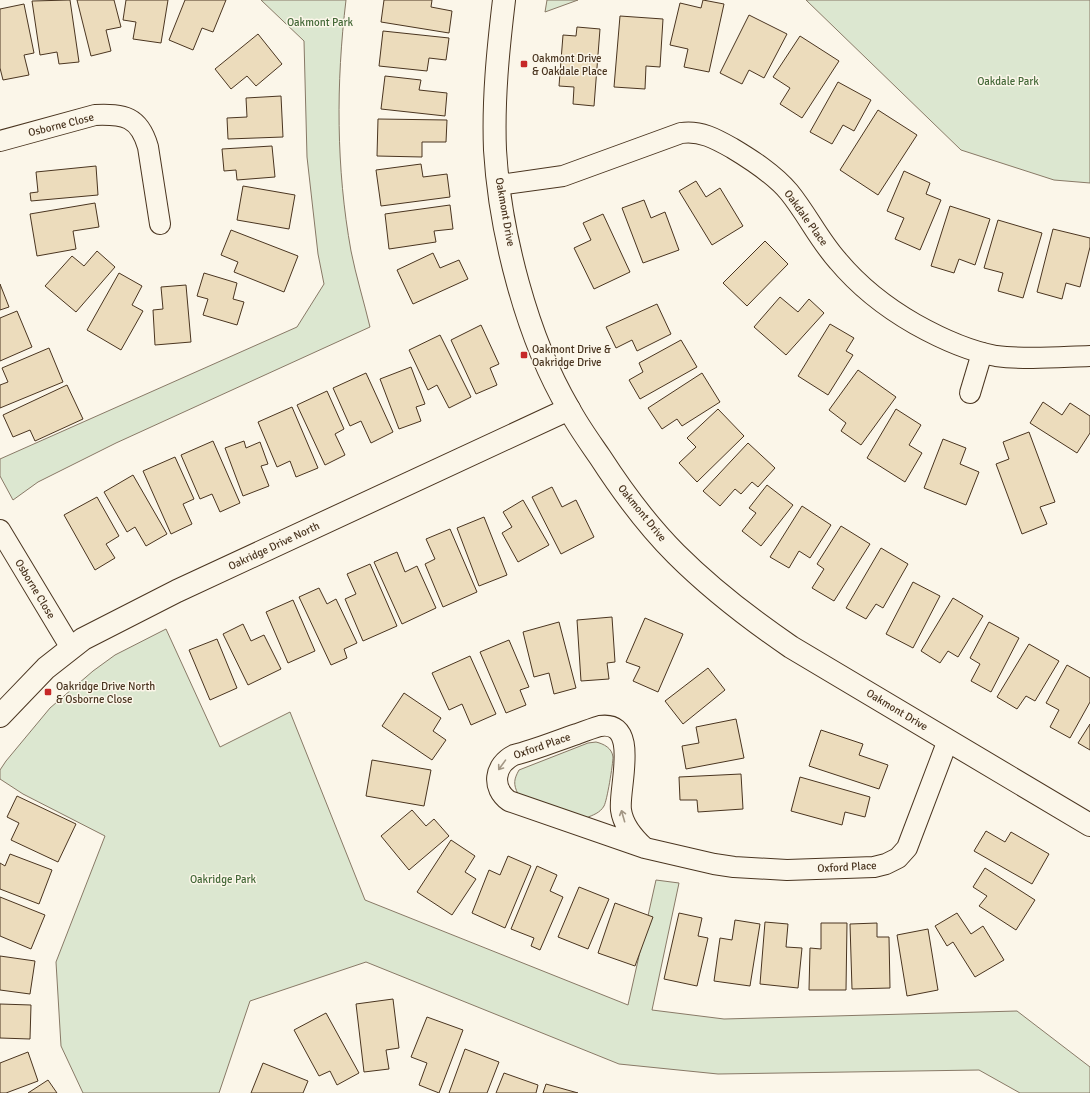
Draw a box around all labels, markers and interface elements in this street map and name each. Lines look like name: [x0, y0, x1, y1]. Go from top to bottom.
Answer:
park label: Oakmont Park: [287, 16, 354, 29]
place label: Oakmont Drive & Oakdale Place: [532, 52, 607, 78]
marker: Oakmont Drive & Oakdale Place: [519, 59, 529, 69]
park label: Oakdale Park: [977, 75, 1039, 88]
street label: Osborne Close: [27, 111, 95, 139]
street label: Oakmont Drive: [493, 177, 517, 247]
street label: Oakdale Place: [781, 187, 831, 249]
place label: Oakmont Drive & Oakridge Drive: [532, 343, 611, 369]
marker: Oakmont Drive & Oakridge Drive: [519, 350, 529, 360]
street label: Oakmont Drive: [615, 482, 669, 544]
street label: Oakridge Drive North: [226, 519, 322, 573]
street label: Osborne Close: [12, 557, 58, 621]
place label: Oakridge Drive North & Osborne Close: [56, 680, 155, 706]
marker: Oakridge Drive North & Osborne Close: [43, 687, 53, 697]
street label: Oakmont Drive: [864, 687, 930, 733]
street label: Oxford Place: [512, 730, 572, 762]
one-way arrow: [498, 759, 506, 770]
one-way arrow: [619, 810, 626, 823]
street label: Oxford Place: [817, 859, 877, 875]
park label: Oakridge Park: [190, 873, 257, 886]

